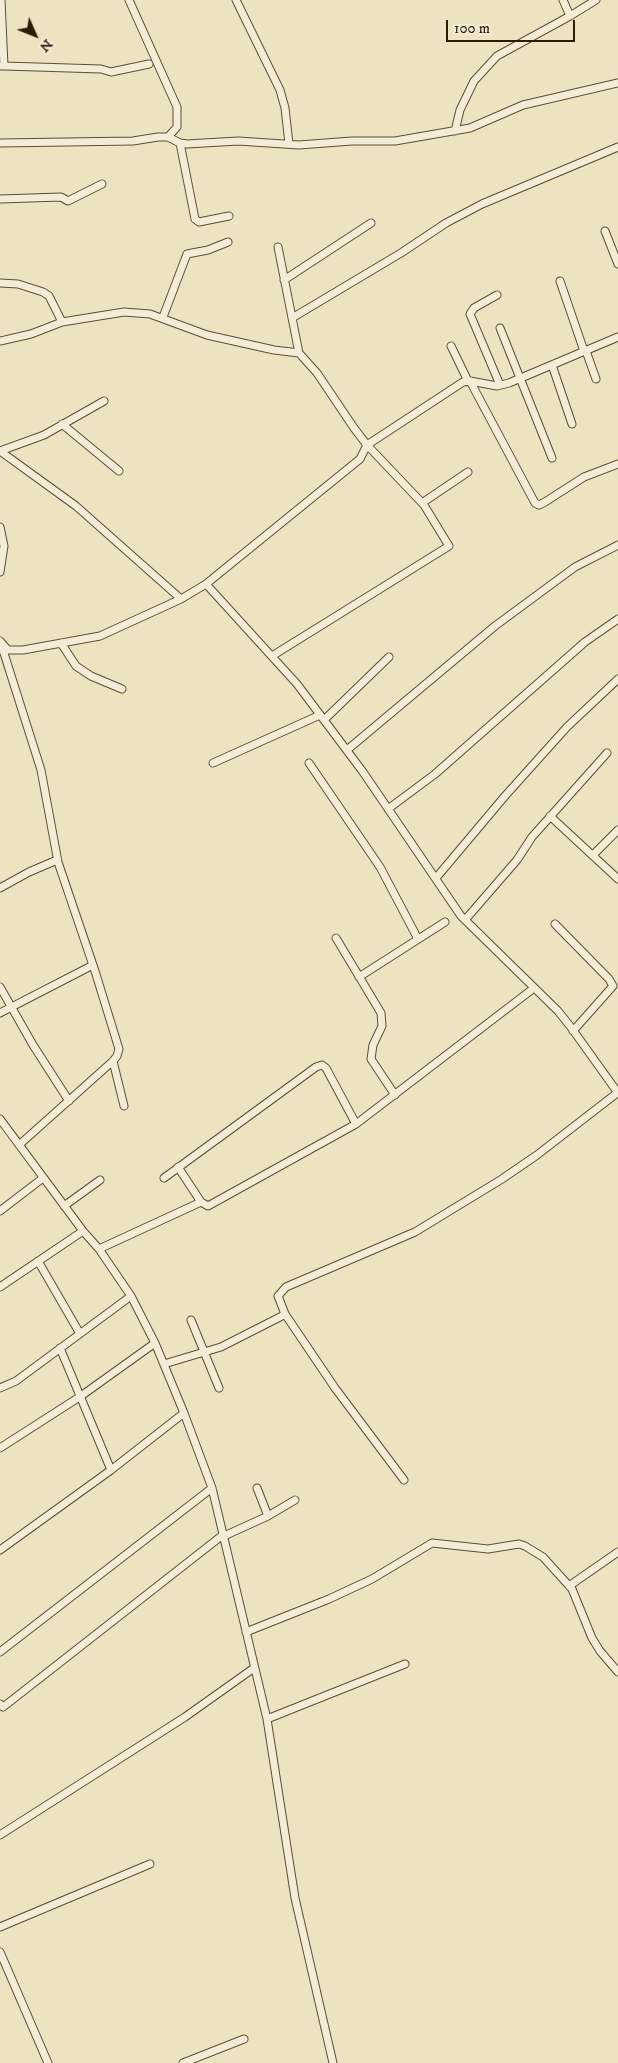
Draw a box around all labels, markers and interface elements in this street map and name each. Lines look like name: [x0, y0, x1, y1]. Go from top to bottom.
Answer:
north arrow: [10, 10, 60, 60]
scale bar: [448, 10, 577, 42]
text: 100 m: [454, 19, 490, 38]
text: N: [35, 35, 56, 56]

